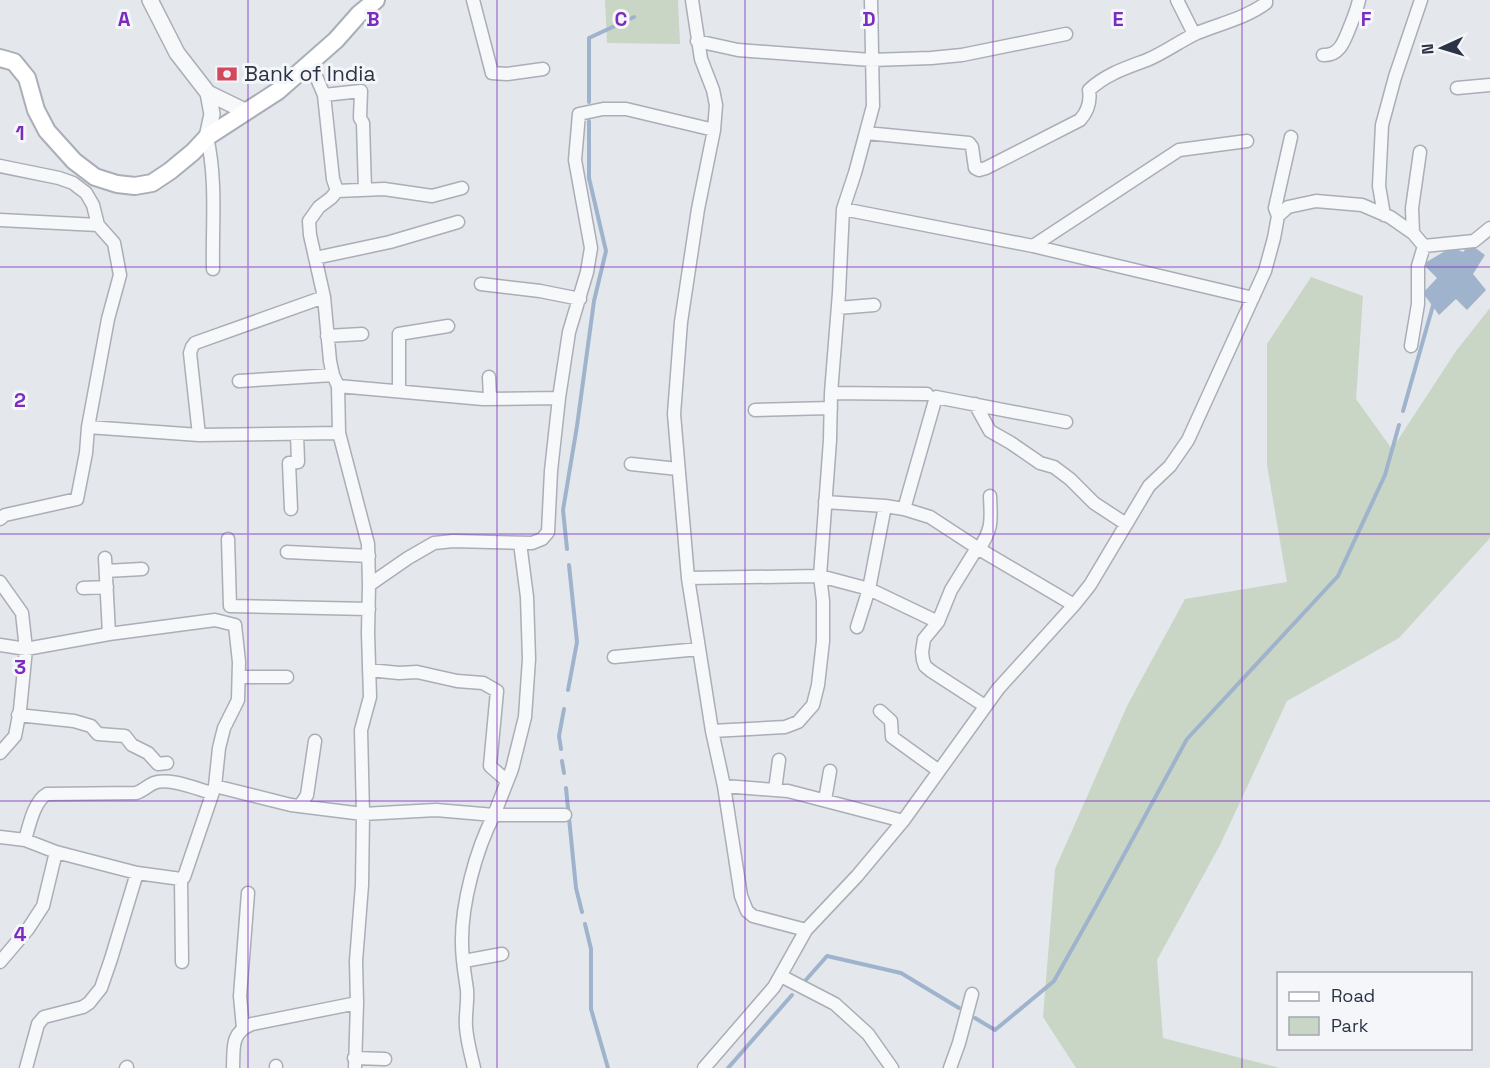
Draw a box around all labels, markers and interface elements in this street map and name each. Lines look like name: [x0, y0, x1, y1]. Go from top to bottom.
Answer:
text: A: [118, 6, 131, 32]
text: B: [366, 6, 380, 32]
text: C: [615, 6, 628, 32]
text: D: [862, 6, 876, 32]
text: E: [1112, 6, 1124, 32]
text: F: [1361, 6, 1372, 32]
north arrow: [1412, 18, 1472, 78]
text: N: [1417, 43, 1438, 55]
place label: Bank of India: [244, 60, 376, 87]
bank icon: Bank of India: [215, 62, 239, 86]
text: 1: [15, 120, 25, 146]
text: 2: [14, 387, 26, 413]
text: 3: [14, 654, 26, 680]
text: 4: [14, 921, 27, 947]
legend: [1277, 972, 1472, 1050]
text: Road: [1331, 984, 1375, 1007]
text: Park: [1331, 1014, 1369, 1037]

